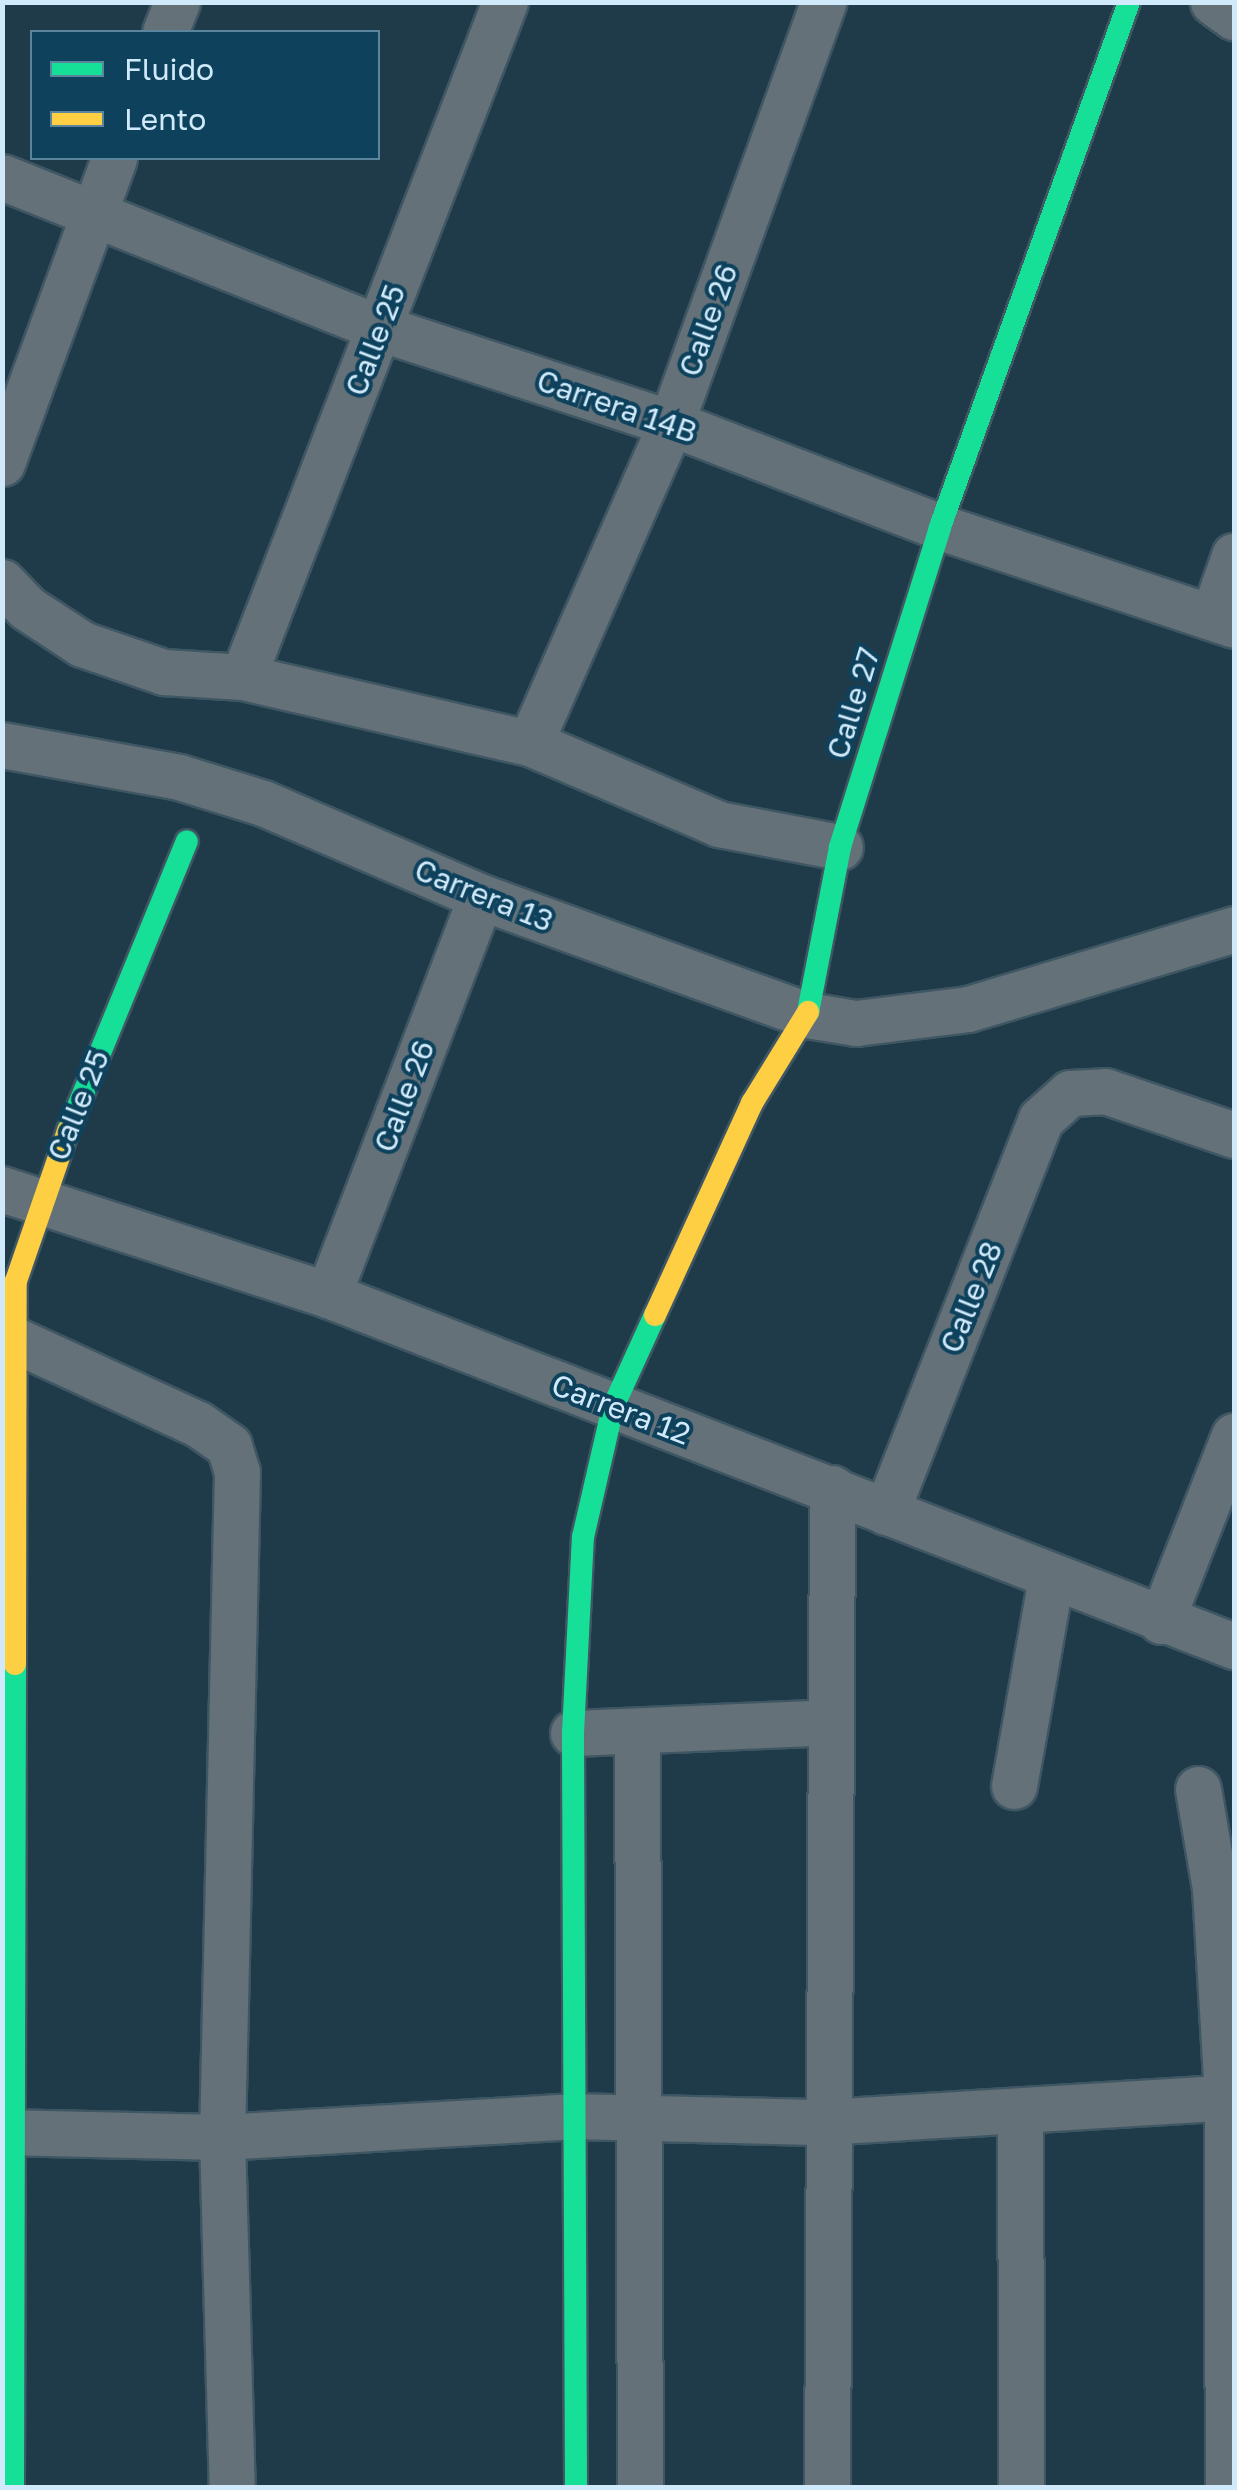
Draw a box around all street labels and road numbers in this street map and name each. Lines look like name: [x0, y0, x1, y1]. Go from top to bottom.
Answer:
street label: Calle 26: [671, 259, 745, 381]
street label: Calle 25: [337, 279, 413, 401]
street label: Carrera 14B: [532, 362, 702, 450]
street label: Calle 27: [819, 643, 887, 763]
street label: Carrera 13: [410, 851, 558, 939]
street label: Calle 26: [366, 1035, 442, 1157]
street label: Calle 25: [40, 1045, 116, 1165]
street label: Calle 28: [932, 1236, 1010, 1358]
street label: Carrera 12: [547, 1366, 695, 1452]

